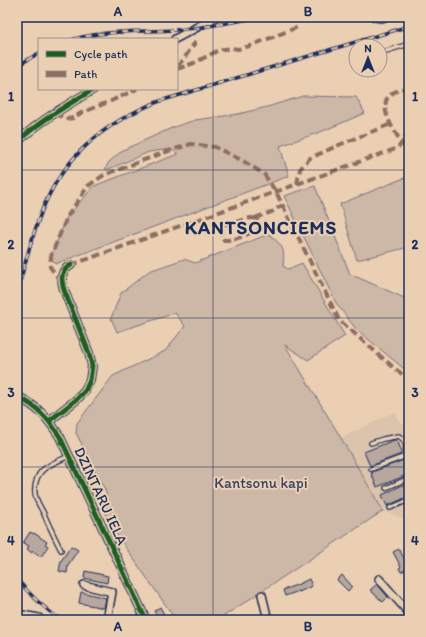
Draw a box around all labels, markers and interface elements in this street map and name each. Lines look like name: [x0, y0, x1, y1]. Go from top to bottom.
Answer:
text: A: [113, 4, 123, 19]
text: B: [304, 4, 313, 19]
legend: [38, 38, 178, 90]
north arrow: [348, 38, 388, 78]
text: N: [364, 42, 372, 55]
text: Cycle path: [74, 47, 128, 61]
text: Path: [74, 67, 97, 81]
text: 1: [8, 89, 14, 104]
text: 1: [412, 89, 418, 104]
district label: KANTSONCIEMS: [185, 216, 337, 239]
text: 2: [8, 237, 15, 252]
text: 2: [412, 237, 419, 252]
text: 3: [7, 385, 15, 400]
text: 3: [411, 385, 419, 400]
street label: DZINTARU IELA: [70, 444, 132, 548]
park label: Kantsonu kapi: [214, 474, 308, 492]
text: 4: [7, 533, 15, 548]
text: 4: [411, 533, 419, 548]
text: A: [113, 619, 123, 634]
text: B: [304, 619, 313, 634]

